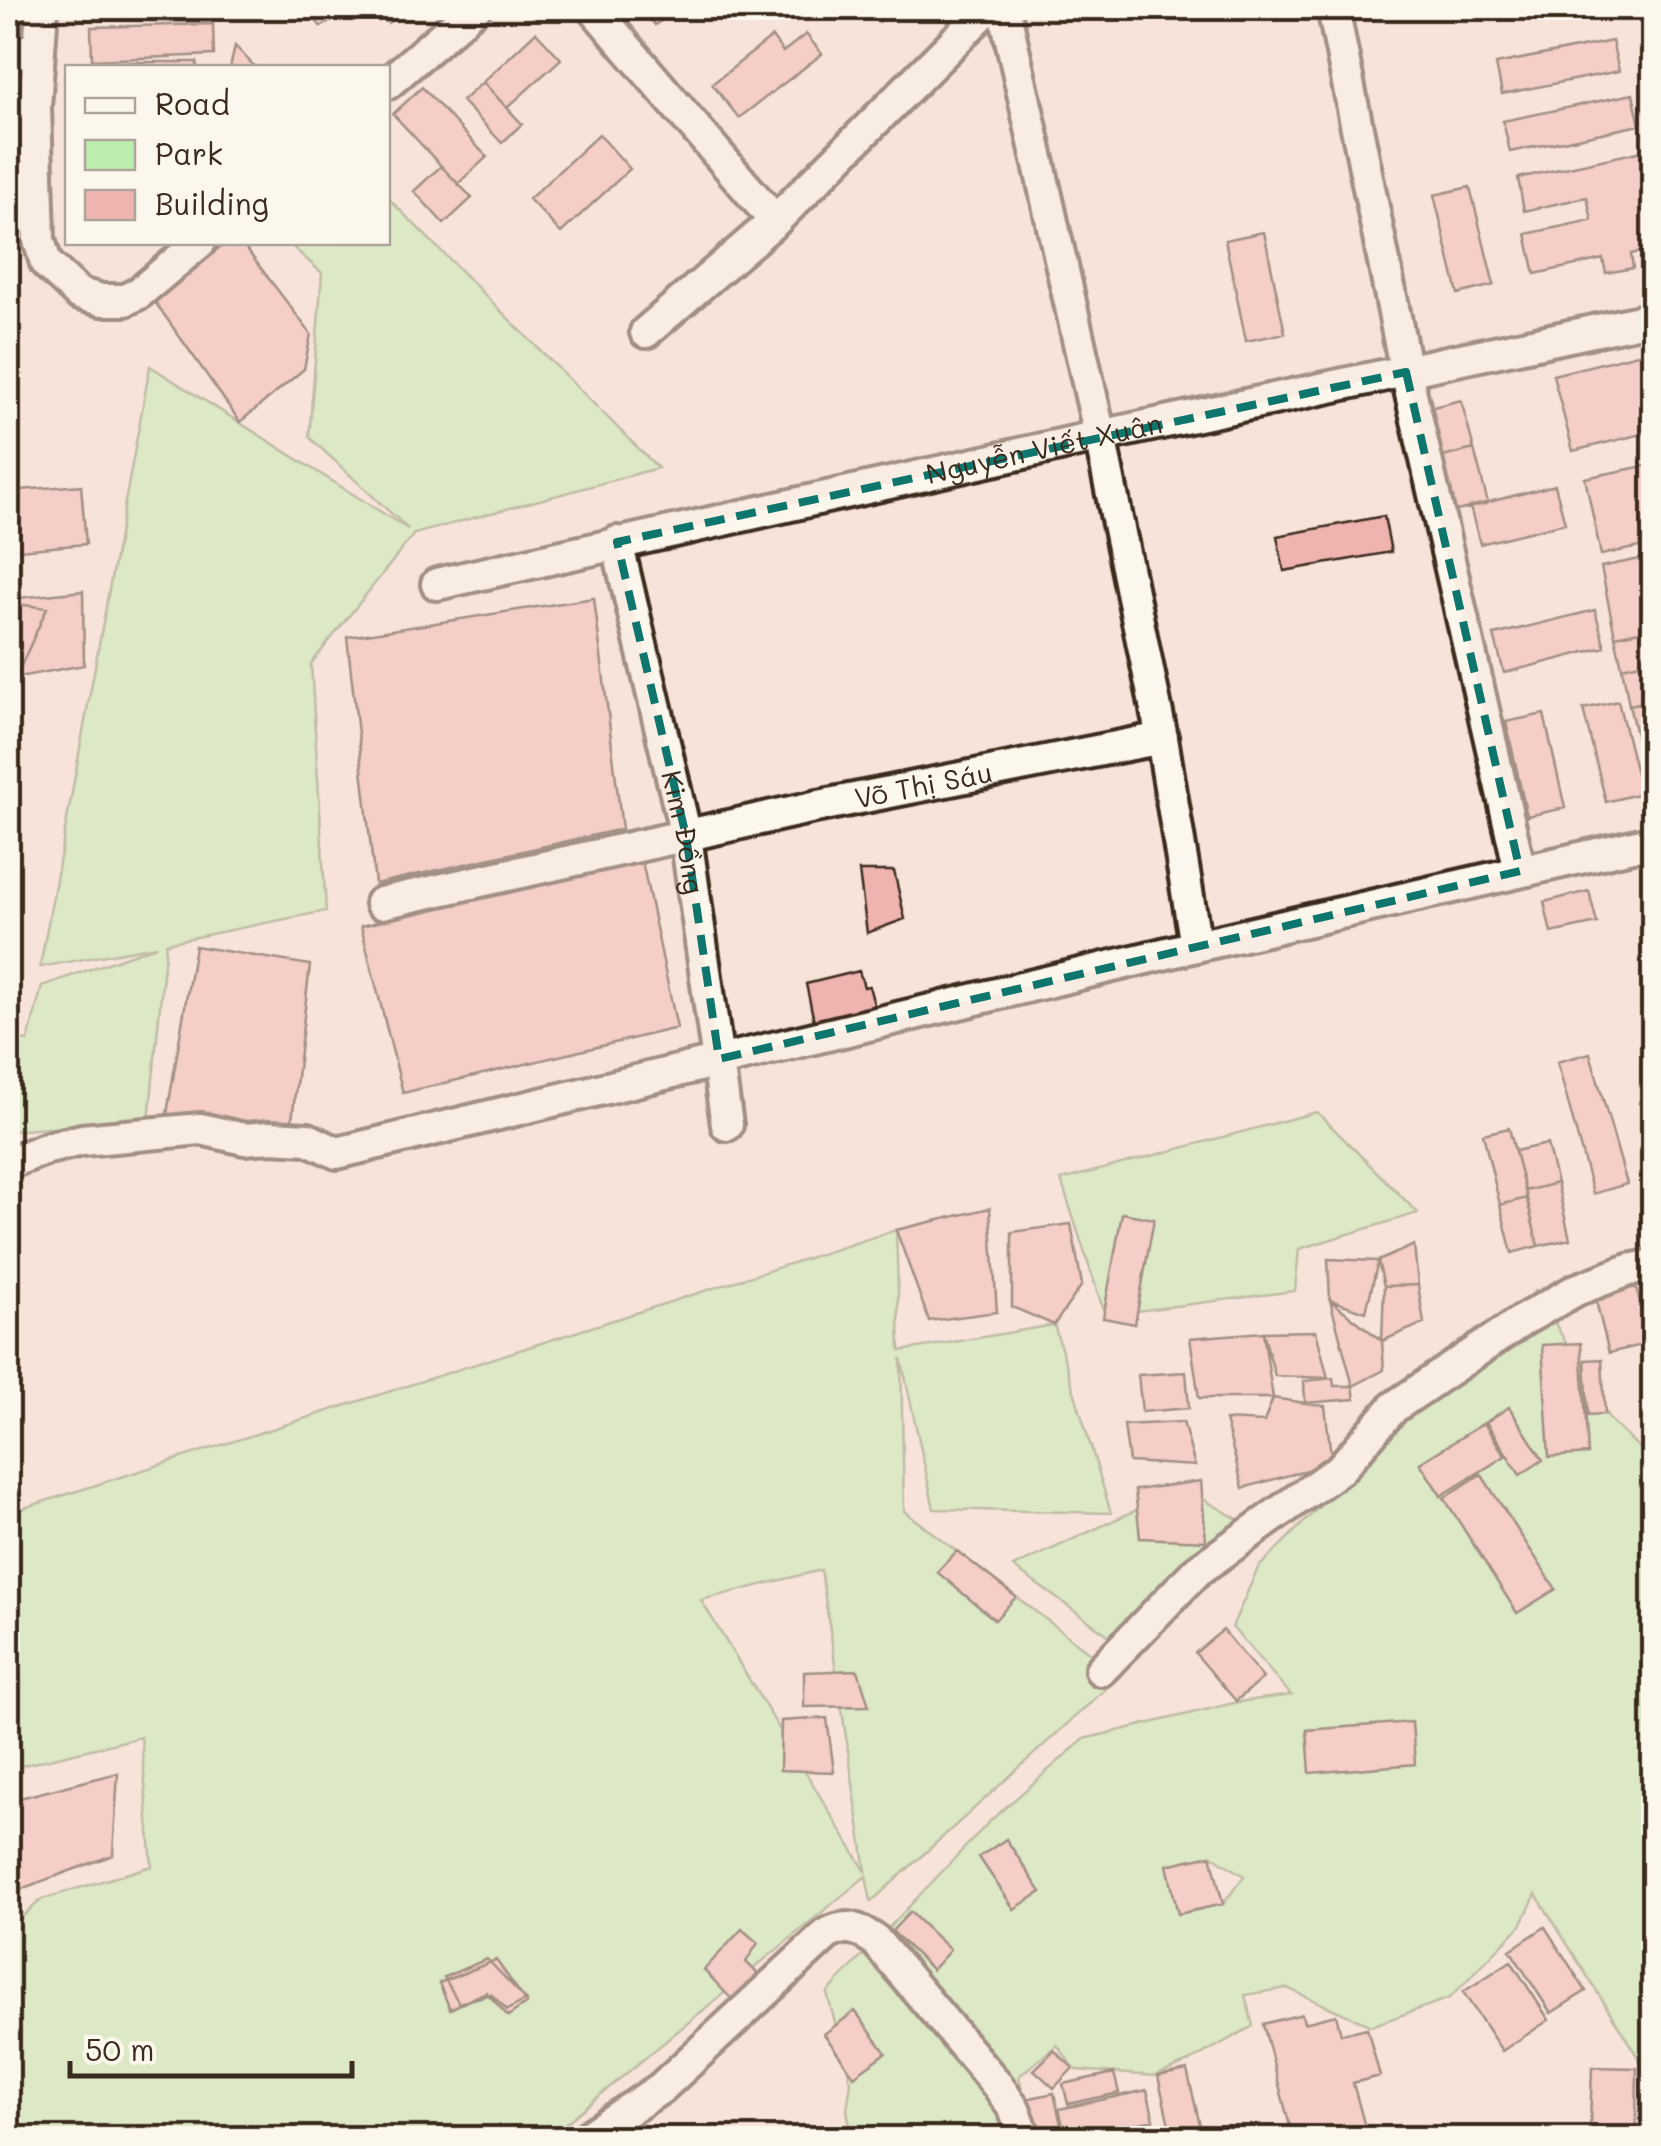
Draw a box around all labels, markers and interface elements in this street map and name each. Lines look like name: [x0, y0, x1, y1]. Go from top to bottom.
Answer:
legend: [65, 65, 390, 245]
text: Road: [155, 83, 230, 123]
text: Park: [155, 133, 223, 173]
text: Building: [155, 183, 269, 223]
street label: Nguyễn Viết Xuân: [922, 404, 1165, 491]
street label: Võ Thị Sáu: [851, 753, 995, 816]
street label: Kim Đồng: [654, 767, 713, 897]
scale bar: [70, 2016, 352, 2078]
text: 50 m: [85, 2029, 155, 2069]

